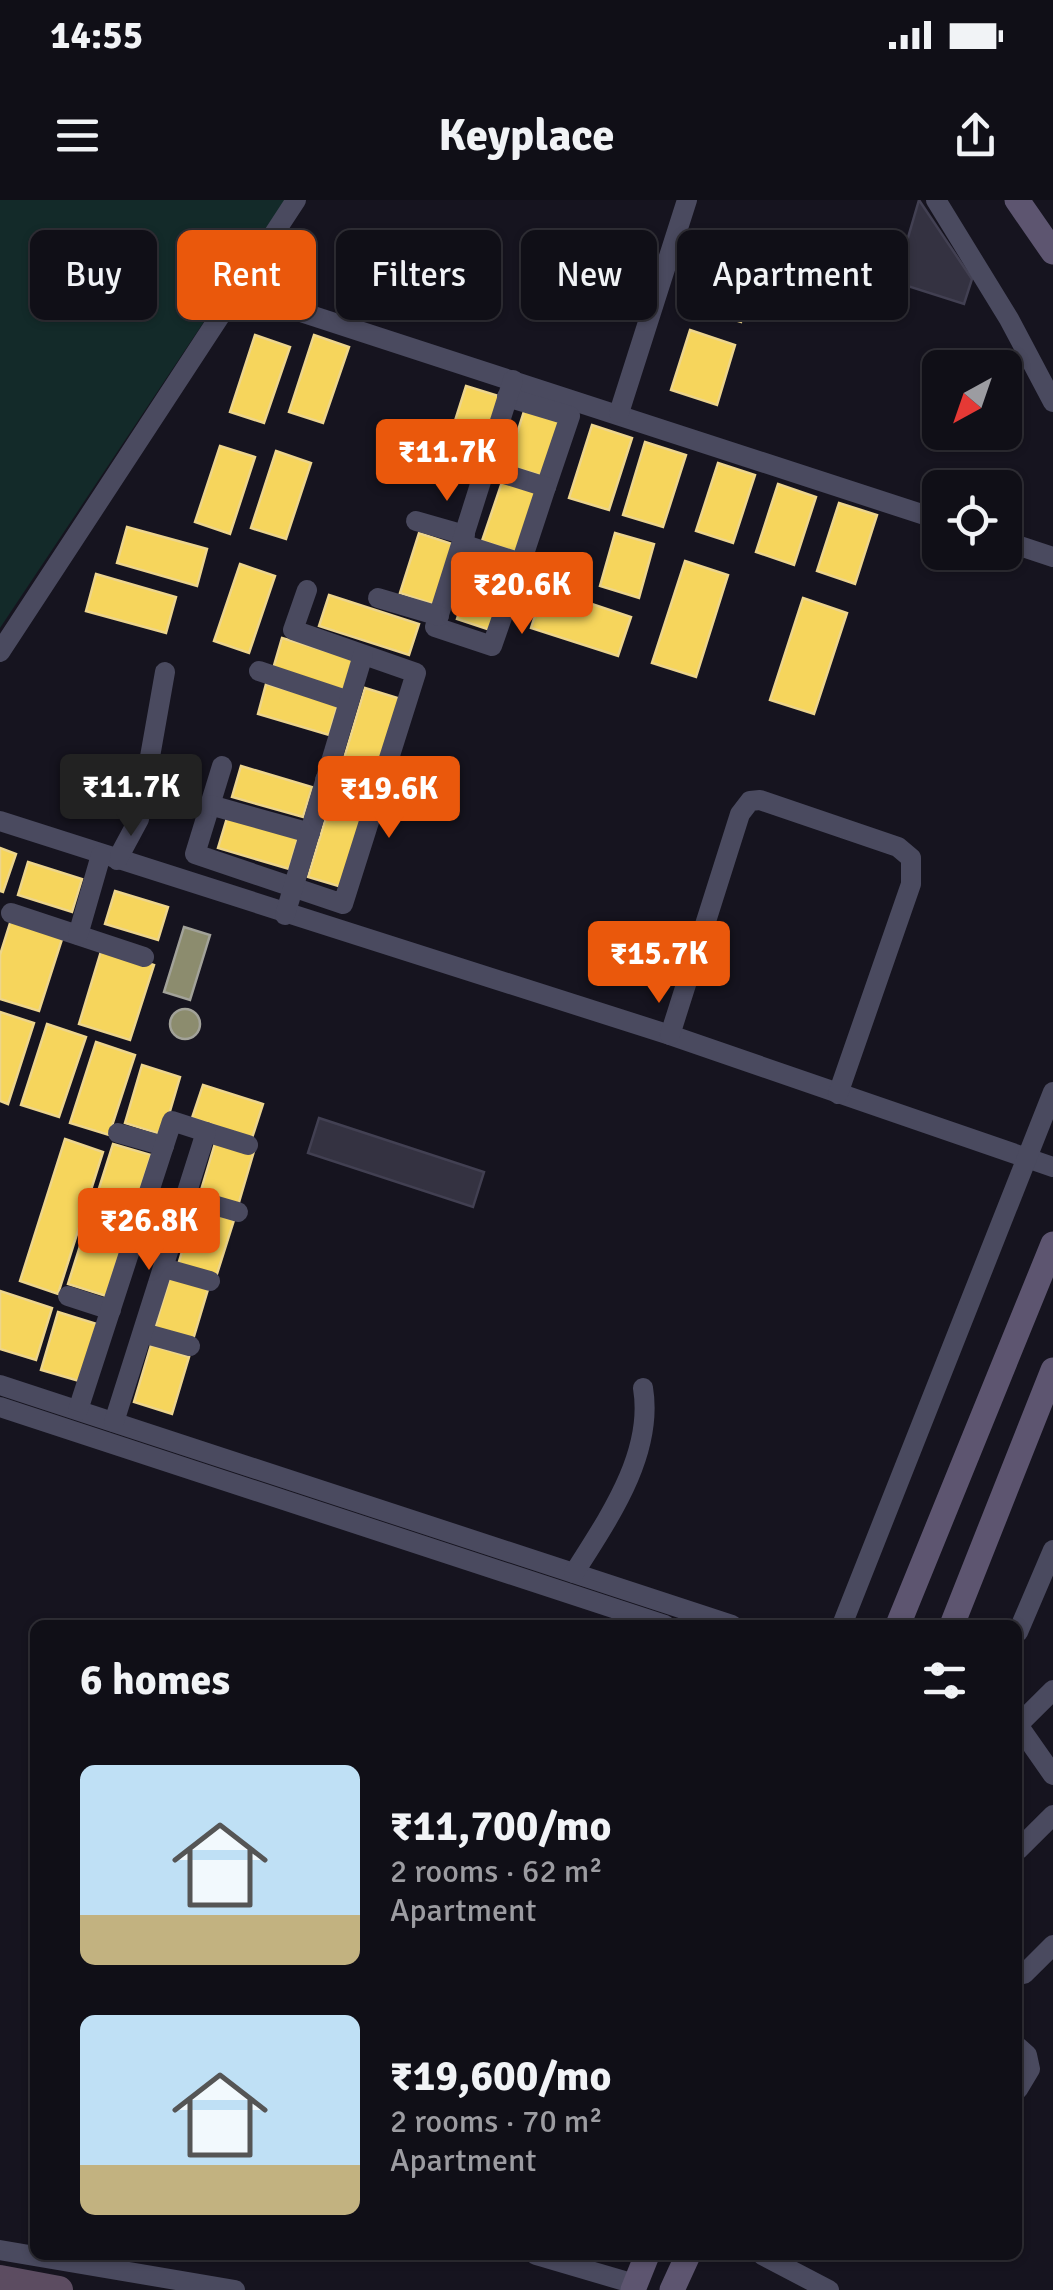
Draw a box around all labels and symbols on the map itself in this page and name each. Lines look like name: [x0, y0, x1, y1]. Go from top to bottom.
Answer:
north arrow: [922, 350, 1022, 450]
pin: ₹11.7K: [366, 419, 528, 504]
pin: ₹20.6K: [441, 552, 603, 637]
pin: ₹11.7K: [50, 754, 212, 839]
pin: ₹19.6K: [308, 756, 470, 841]
pin: ₹15.7K: [578, 921, 740, 1006]
pin: ₹26.8K: [68, 1188, 230, 1273]

